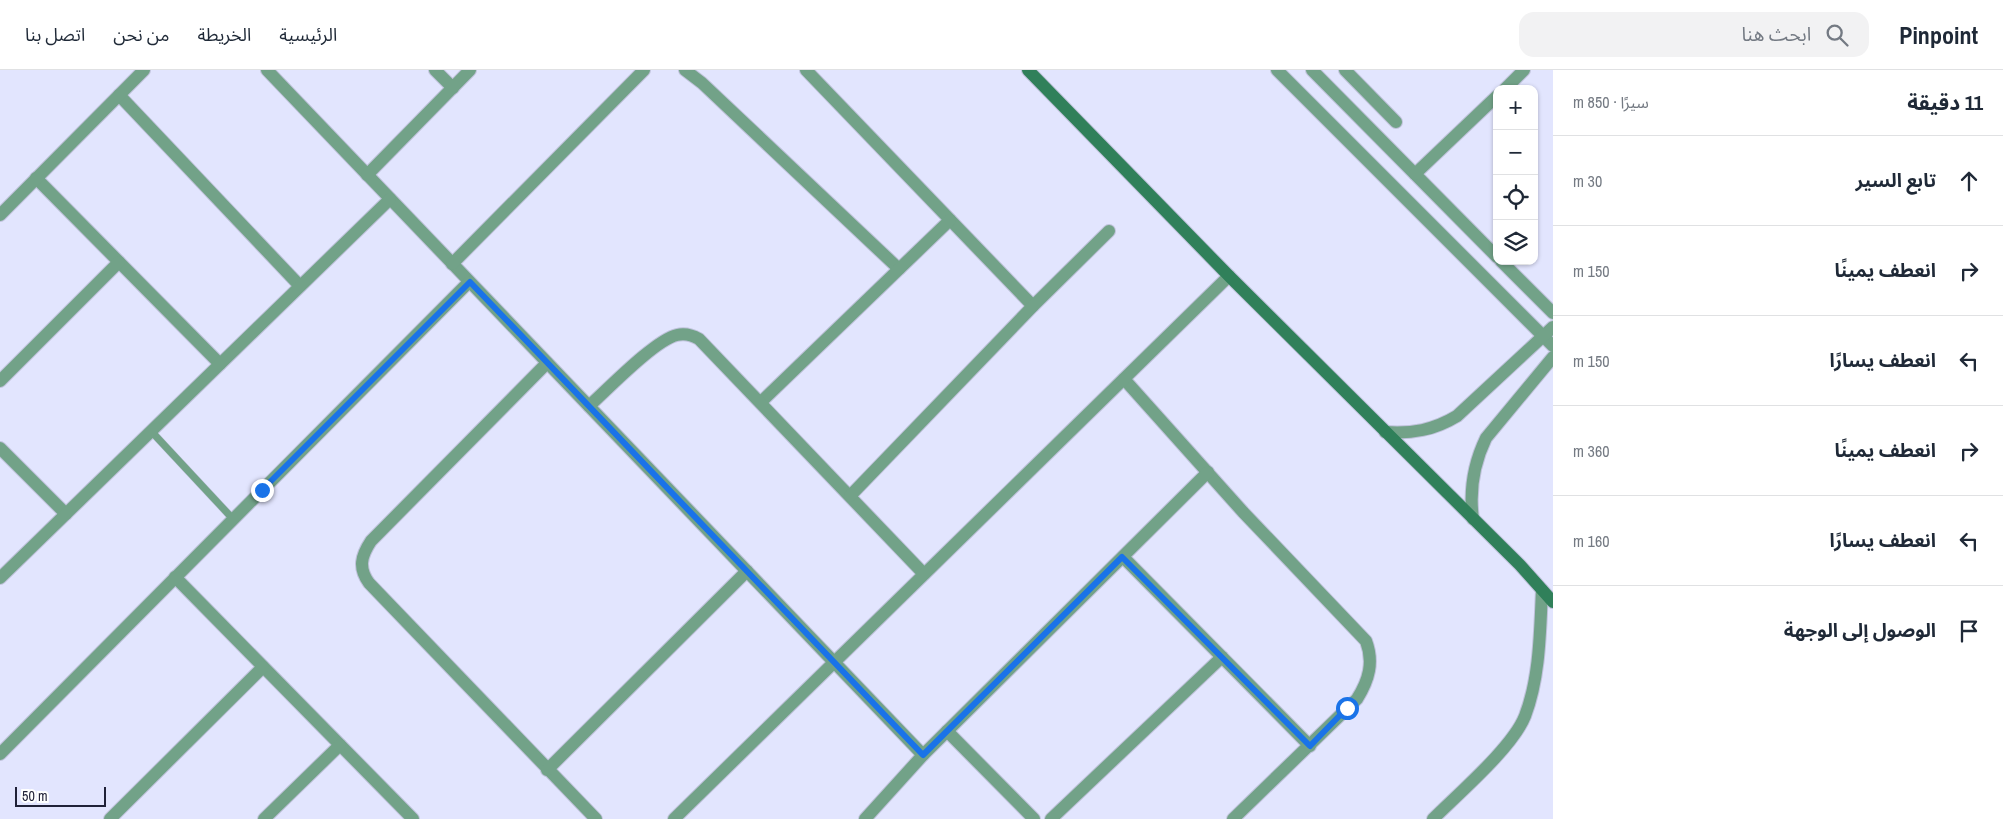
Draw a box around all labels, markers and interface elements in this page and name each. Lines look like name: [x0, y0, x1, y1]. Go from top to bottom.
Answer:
search box: [1519, 12, 1869, 57]
text: Pinpoint: [1899, 19, 1978, 51]
text: ابحث هنا: [1741, 21, 1811, 47]
icon: search: [1823, 21, 1851, 49]
text: اتصل بنا: [25, 22, 85, 47]
text: من نحن: [113, 22, 169, 47]
text: الخريطة: [197, 22, 251, 47]
text: الرئيسية: [279, 22, 337, 47]
map controls: [1493, 85, 1538, 265]
button: +: [1493, 85, 1538, 130]
text: 11 دقيقة: [1907, 88, 1983, 117]
text: سيرًا · 850 m: [1573, 91, 1649, 113]
button: −: [1493, 130, 1538, 175]
text: تابع السير: [1855, 167, 1936, 193]
icon: ahead: [1955, 167, 1983, 195]
text: 30 m: [1573, 170, 1602, 192]
button: locate: [1493, 175, 1538, 220]
button: layers: [1493, 220, 1538, 265]
text: انعطف يمينًا: [1835, 257, 1936, 283]
icon: right: [1955, 257, 1983, 285]
text: 150 m: [1573, 260, 1609, 282]
text: انعطف يسارًا: [1830, 347, 1936, 373]
icon: left: [1955, 347, 1983, 375]
text: 150 m: [1573, 350, 1609, 372]
text: انعطف يمينًا: [1835, 437, 1936, 463]
icon: right: [1955, 437, 1983, 465]
text: 360 m: [1573, 440, 1609, 462]
route end: [251, 479, 274, 502]
text: انعطف يسارًا: [1830, 527, 1936, 553]
icon: left: [1955, 527, 1983, 555]
text: 160 m: [1573, 530, 1609, 552]
text: الوصول إلى الوجهة: [1784, 617, 1936, 643]
icon: arrive: [1955, 617, 1983, 645]
route start: [1336, 697, 1359, 720]
scale bar: [15, 784, 106, 807]
text: 50 m: [22, 787, 48, 805]

